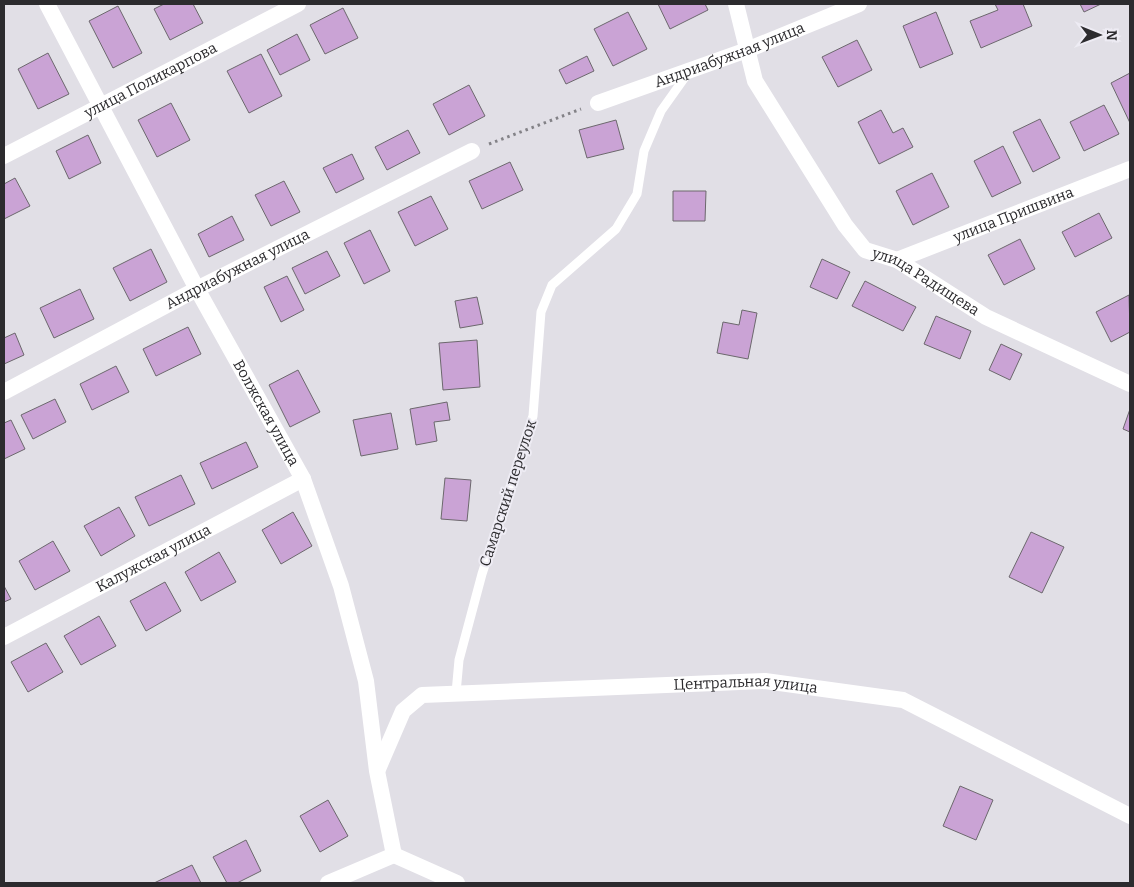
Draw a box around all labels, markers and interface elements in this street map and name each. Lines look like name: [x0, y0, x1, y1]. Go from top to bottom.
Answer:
north arrow: [1074, 10, 1124, 60]
street label: Андриабужная улица: [652, 18, 807, 91]
text: N: [1103, 30, 1120, 41]
street label: улица Поликарпова: [80, 39, 220, 122]
street label: улица Пришвина: [950, 183, 1076, 246]
street label: Андриабужная улица: [163, 225, 313, 313]
street label: улица Радищева: [869, 244, 983, 319]
street label: Волжская улица: [229, 357, 303, 469]
street label: Самарский переулок: [476, 417, 540, 569]
street label: Калужская улица: [93, 520, 214, 596]
street label: Центральная улица: [673, 672, 819, 697]

